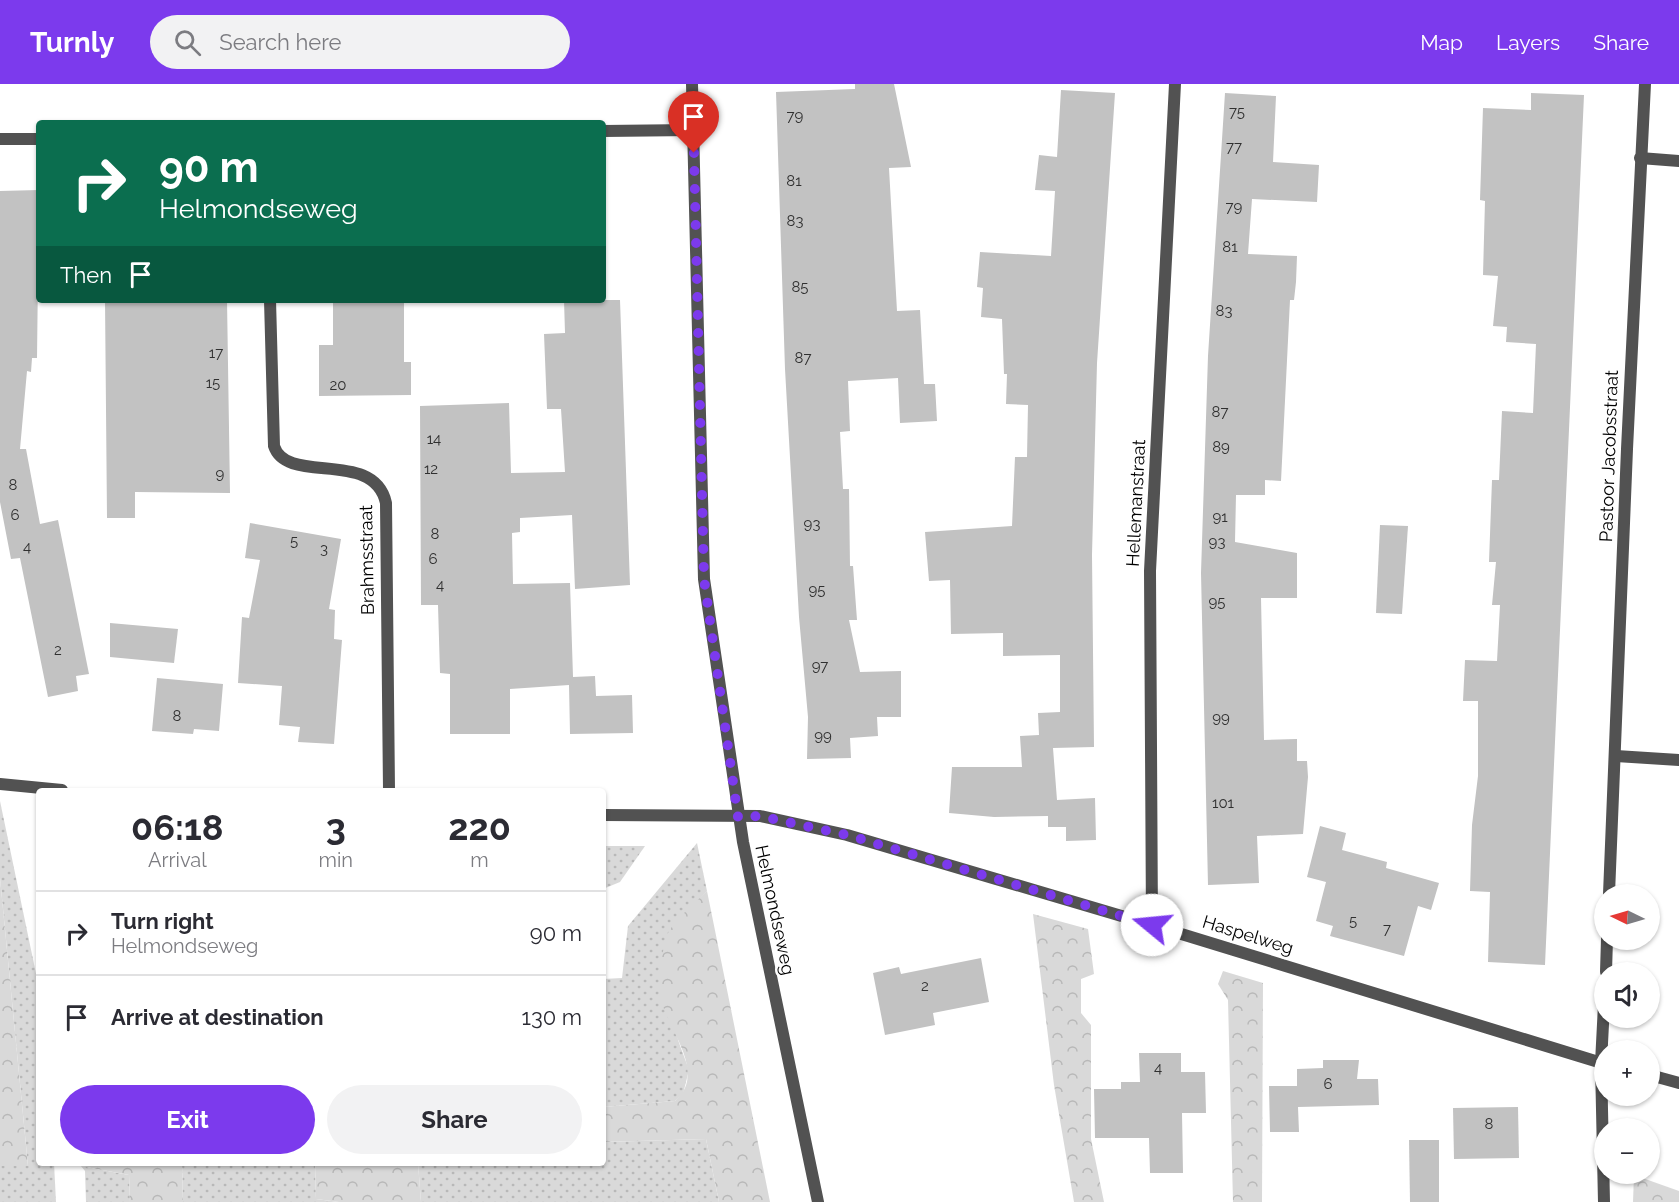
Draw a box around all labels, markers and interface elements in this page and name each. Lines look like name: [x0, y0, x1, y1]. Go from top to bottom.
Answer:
search box: [150, 15, 570, 69]
text: Turnly: [30, 26, 114, 59]
icon: search: [171, 26, 204, 59]
text: Search here: [219, 29, 341, 55]
text: Map: [1420, 30, 1463, 55]
text: Layers: [1496, 30, 1560, 55]
text: Share: [1593, 30, 1649, 55]
pin: [668, 91, 719, 153]
icon: arrive: [677, 100, 710, 133]
house number: 75: [1229, 103, 1245, 121]
house number: 79: [787, 107, 804, 125]
house number: 77: [1226, 138, 1242, 156]
text: 90 m: [159, 143, 259, 192]
icon: right: [60, 144, 138, 222]
house number: 81: [786, 172, 802, 190]
text: Helmondseweg: [159, 193, 358, 224]
house number: 79: [1226, 198, 1243, 216]
house number: 83: [787, 212, 803, 230]
house number: 81: [1222, 238, 1238, 256]
icon: arrive: [124, 258, 157, 291]
text: Then: [60, 262, 112, 288]
house number: 85: [791, 278, 809, 296]
house number: 83: [1216, 302, 1232, 320]
house number: 17: [209, 344, 223, 362]
house number: 87: [795, 349, 811, 367]
street label: Pastoor Jacobsstraat: [1595, 370, 1622, 542]
house number: 15: [206, 374, 220, 392]
house number: 20: [330, 376, 347, 394]
house number: 87: [1212, 403, 1228, 421]
house number: 14: [427, 430, 441, 448]
house number: 89: [1212, 438, 1230, 456]
street label: Hellemanstraat: [1122, 439, 1149, 567]
house number: 12: [424, 460, 438, 478]
house number: 9: [216, 465, 225, 483]
house number: 8: [9, 476, 18, 494]
street label: Brahmsstraat: [355, 505, 378, 615]
house number: 6: [10, 506, 20, 524]
house number: 91: [1212, 508, 1228, 526]
house number: 93: [804, 515, 820, 533]
house number: 8: [431, 525, 440, 543]
house number: 5: [290, 532, 298, 550]
house number: 93: [1209, 533, 1225, 551]
house number: 4: [23, 538, 31, 556]
house number: 3: [320, 540, 328, 558]
house number: 6: [428, 550, 438, 568]
house number: 4: [436, 576, 444, 594]
house number: 95: [809, 581, 825, 599]
house number: 95: [1209, 593, 1225, 611]
house number: 2: [54, 641, 62, 659]
house number: 97: [812, 657, 828, 675]
house number: 8: [173, 707, 182, 725]
house number: 99: [1212, 709, 1230, 727]
house number: 99: [814, 727, 832, 745]
house number: 101: [1212, 794, 1235, 812]
text: 06:18: [131, 806, 224, 848]
text: 3: [326, 806, 346, 848]
text: 220: [448, 806, 511, 848]
street label: Helmondseweg: [751, 843, 800, 977]
text: Arrival: [148, 848, 207, 872]
text: min: [319, 848, 353, 872]
text: m: [470, 848, 489, 872]
north arrow: [1594, 884, 1660, 950]
map controls: [1594, 884, 1660, 1184]
position arrow: [1120, 893, 1184, 957]
text: Turn right: [111, 908, 214, 934]
street label: Haspelweg: [1200, 911, 1296, 958]
house number: 5: [1349, 912, 1357, 930]
icon: right: [60, 917, 93, 950]
text: 90 m: [530, 920, 582, 946]
house number: 7: [1383, 920, 1391, 938]
text: Helmondseweg: [111, 934, 258, 958]
button: sound: [1594, 962, 1660, 1028]
house number: 2: [921, 977, 929, 995]
icon: arrive: [60, 1001, 93, 1034]
text: Arrive at destination: [111, 1004, 324, 1030]
text: 130 m: [522, 1004, 582, 1030]
button: +: [1594, 1040, 1660, 1106]
house number: 4: [1154, 1059, 1162, 1077]
house number: 6: [1323, 1075, 1333, 1093]
button: Exit: [60, 1085, 315, 1154]
button: Share: [327, 1085, 582, 1154]
house number: 8: [1485, 1115, 1494, 1133]
button: −: [1594, 1118, 1660, 1184]

